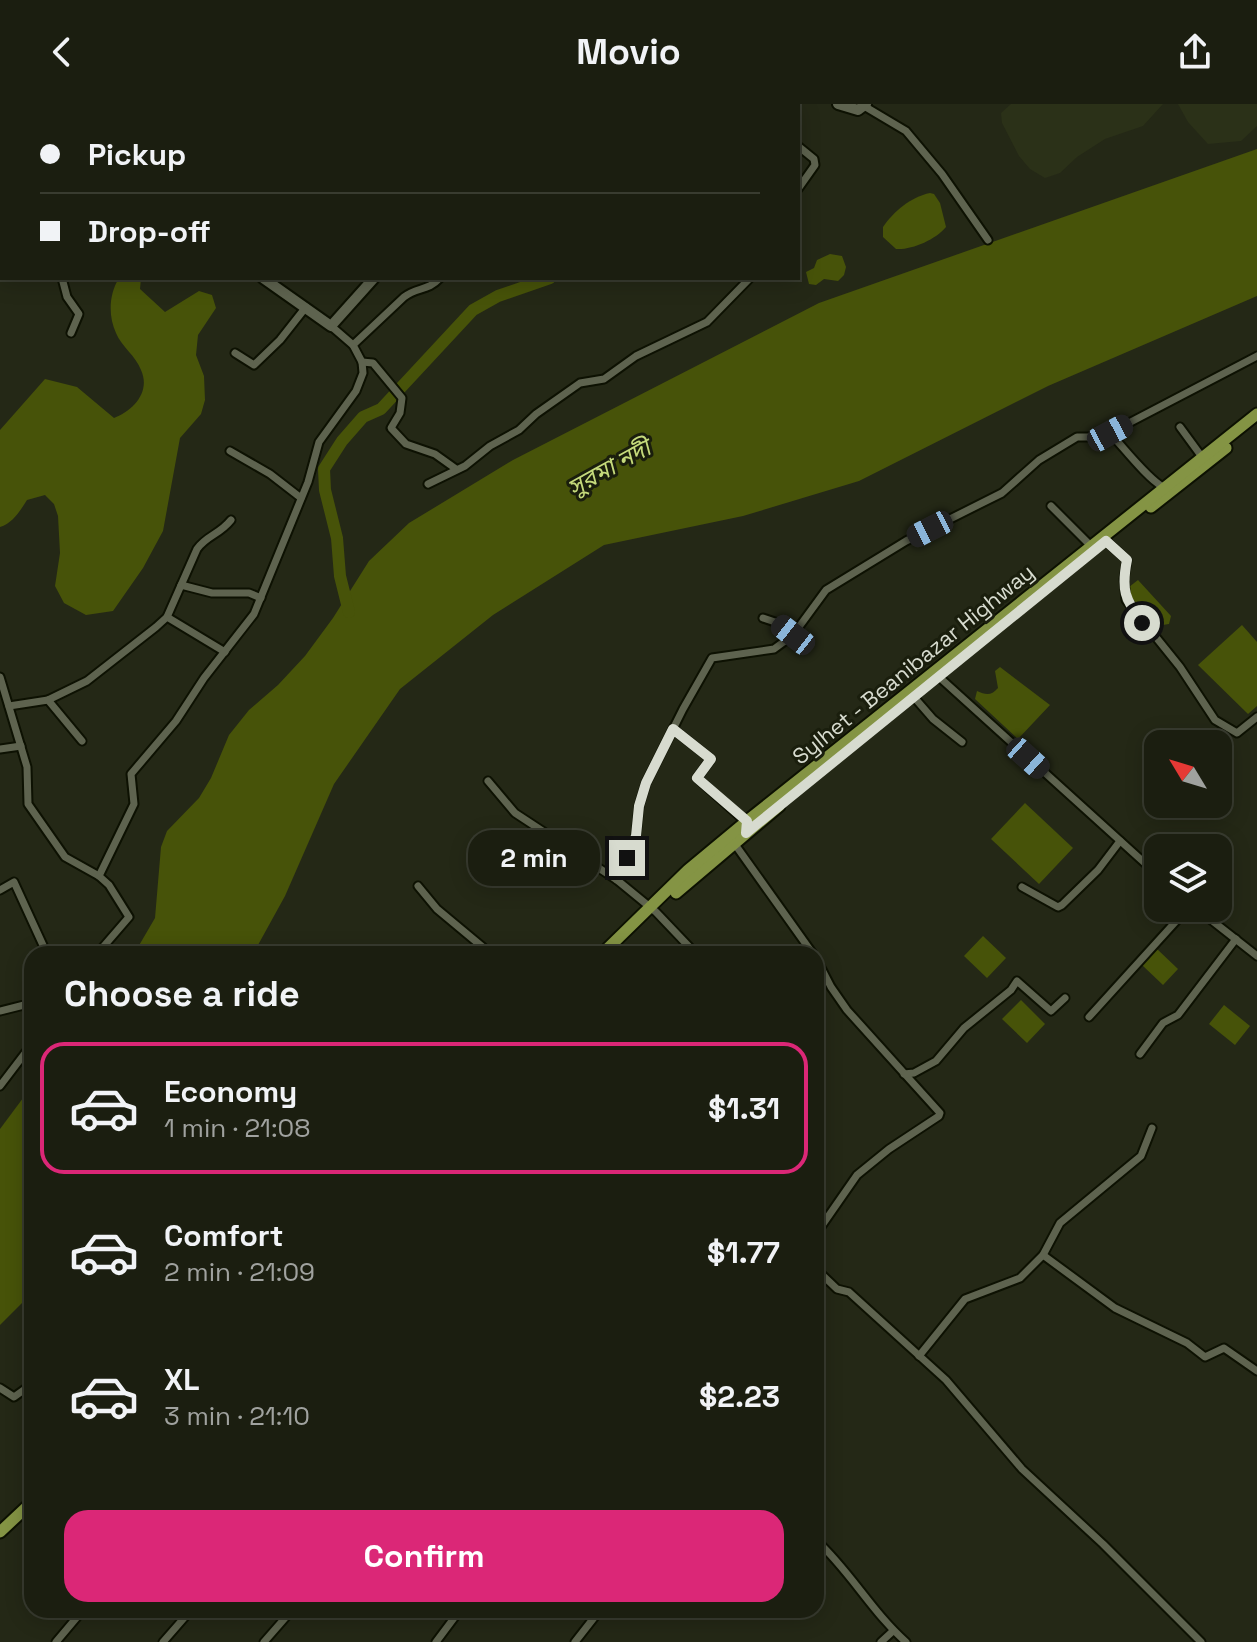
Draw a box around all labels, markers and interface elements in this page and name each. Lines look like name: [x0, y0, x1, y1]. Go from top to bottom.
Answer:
text: Movio: [576, 29, 681, 75]
icon: back: [40, 30, 84, 74]
icon: share: [1173, 30, 1217, 74]
text: Pickup: [88, 135, 186, 174]
text: Drop-off: [88, 212, 211, 251]
car: [1083, 411, 1137, 455]
water label: সুরমা নদী: [562, 430, 660, 503]
car: [903, 507, 957, 551]
street label: Sylhet - Beanibazar Highway: [786, 558, 1040, 770]
route start: [1124, 605, 1160, 641]
car: [767, 611, 819, 659]
north arrow: [1144, 730, 1232, 818]
map controls: [1144, 730, 1232, 922]
car: [1002, 733, 1054, 783]
callout: 2 min: [467, 830, 599, 886]
button: layers: [1144, 834, 1232, 922]
route end: [609, 840, 645, 876]
text: 2 min: [500, 841, 568, 875]
text: Choose a ride: [64, 971, 300, 1017]
icon: car: [68, 1072, 140, 1144]
text: Economy: [164, 1072, 297, 1111]
text: $1.31: [708, 1089, 780, 1128]
text: 1 min · 21:08: [164, 1111, 310, 1145]
icon: car: [68, 1216, 140, 1288]
text: Comfort: [164, 1216, 283, 1255]
text: $1.77: [707, 1233, 780, 1272]
text: 2 min · 21:09: [164, 1255, 315, 1289]
icon: car: [68, 1360, 140, 1432]
text: XL: [164, 1360, 200, 1399]
text: $2.23: [699, 1377, 780, 1416]
text: 3 min · 21:10: [164, 1399, 310, 1433]
button: Confirm: [64, 1510, 784, 1602]

